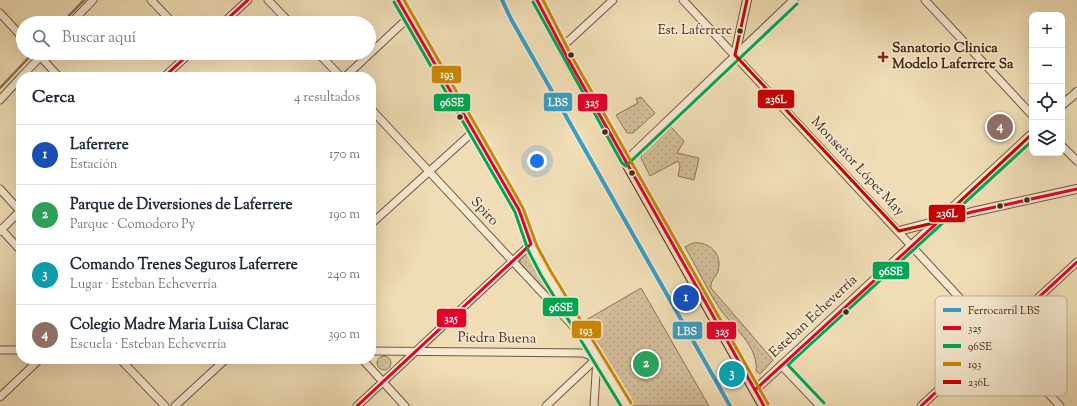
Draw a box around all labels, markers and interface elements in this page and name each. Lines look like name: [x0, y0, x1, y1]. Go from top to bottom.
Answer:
map controls: [1029, 12, 1065, 156]
button: +: [1029, 12, 1065, 48]
search box: [16, 16, 376, 60]
place label: Est. Laferrere: [658, 22, 732, 40]
marker: Est. Laferrere: [735, 26, 745, 36]
icon: search: [30, 27, 52, 49]
text: Buscar aquí: [62, 28, 136, 49]
place label: Sanatorio Clinica Modelo Laferrere Sa: [892, 39, 1014, 75]
button: −: [1029, 48, 1065, 84]
unlabelled marker: [566, 50, 576, 60]
marker: Sanatorio Clinica Modelo Laferrere Sa: [877, 51, 889, 63]
line badge: 193: [431, 65, 462, 84]
text: 193: [439, 67, 454, 83]
button: locate: [1029, 84, 1065, 120]
text: Cerca: [32, 86, 75, 110]
text: 4 resultados: [294, 89, 360, 107]
line badge: 236L: [757, 89, 795, 109]
line badge: LBS: [543, 92, 573, 112]
text: 236L: [765, 92, 787, 108]
line badge: 96SE: [433, 93, 471, 112]
line badge: 325: [577, 93, 608, 112]
text: 96SE: [440, 95, 464, 111]
text: LBS: [547, 95, 569, 111]
text: 325: [585, 95, 599, 111]
unlabelled marker: [455, 112, 465, 122]
pin: 4: [987, 112, 1013, 142]
street label: Monseñor López May: [806, 113, 908, 221]
button: layers: [1029, 120, 1065, 156]
unlabelled marker: [600, 127, 610, 137]
text: Laferrere: [70, 135, 129, 156]
text: 1: [43, 146, 47, 164]
text: 170 m: [329, 146, 360, 164]
your location: [527, 151, 547, 171]
text: Estación: [70, 156, 118, 174]
unlabelled marker: [627, 168, 637, 178]
street label: Spiro: [465, 193, 503, 231]
text: Parque de Diversiones de Laferrere: [70, 195, 293, 216]
unlabelled marker: [1022, 195, 1032, 205]
unlabelled marker: [995, 201, 1005, 211]
line badge: 236L: [928, 204, 966, 223]
text: 2: [42, 206, 48, 224]
text: 190 m: [329, 206, 360, 224]
text: 236L: [936, 206, 958, 222]
text: Parque · Comodoro Py: [70, 216, 195, 234]
text: Comando Trenes Seguros Laferrere: [70, 255, 298, 276]
line badge: 96SE: [872, 261, 910, 280]
text: 96SE: [879, 264, 903, 280]
text: 3: [42, 266, 48, 284]
text: 240 m: [327, 266, 360, 284]
street label: Esteban Echeverría: [765, 270, 863, 363]
text: Lugar · Esteban Echeverría: [70, 276, 217, 294]
pin: 1: [673, 283, 699, 313]
legend: [935, 296, 1067, 396]
line badge: 96SE: [542, 297, 579, 317]
text: 96SE: [549, 300, 573, 316]
text: Ferrocarril LBS: [968, 303, 1040, 319]
unlabelled marker: [841, 307, 851, 317]
line badge: 325: [436, 308, 467, 328]
text: 325: [444, 311, 458, 327]
text: Colegio Madre Maria Luisa Clarac: [70, 315, 289, 336]
line badge: 193: [571, 320, 602, 339]
line badge: LBS: [672, 321, 703, 340]
line badge: 325: [706, 321, 737, 340]
text: 325: [968, 321, 982, 337]
text: 193: [578, 323, 593, 339]
text: LBS: [676, 324, 698, 340]
text: 325: [715, 324, 729, 340]
text: 4: [42, 326, 48, 344]
text: 390 m: [328, 326, 360, 344]
street label: Piedra Buena: [457, 328, 537, 350]
text: Escuela · Esteban Echeverría: [70, 336, 227, 354]
text: 96SE: [968, 339, 992, 355]
pin: 2: [633, 349, 659, 379]
text: 193: [968, 357, 981, 373]
pin: 3: [719, 359, 745, 389]
text: 236L: [968, 375, 990, 391]

